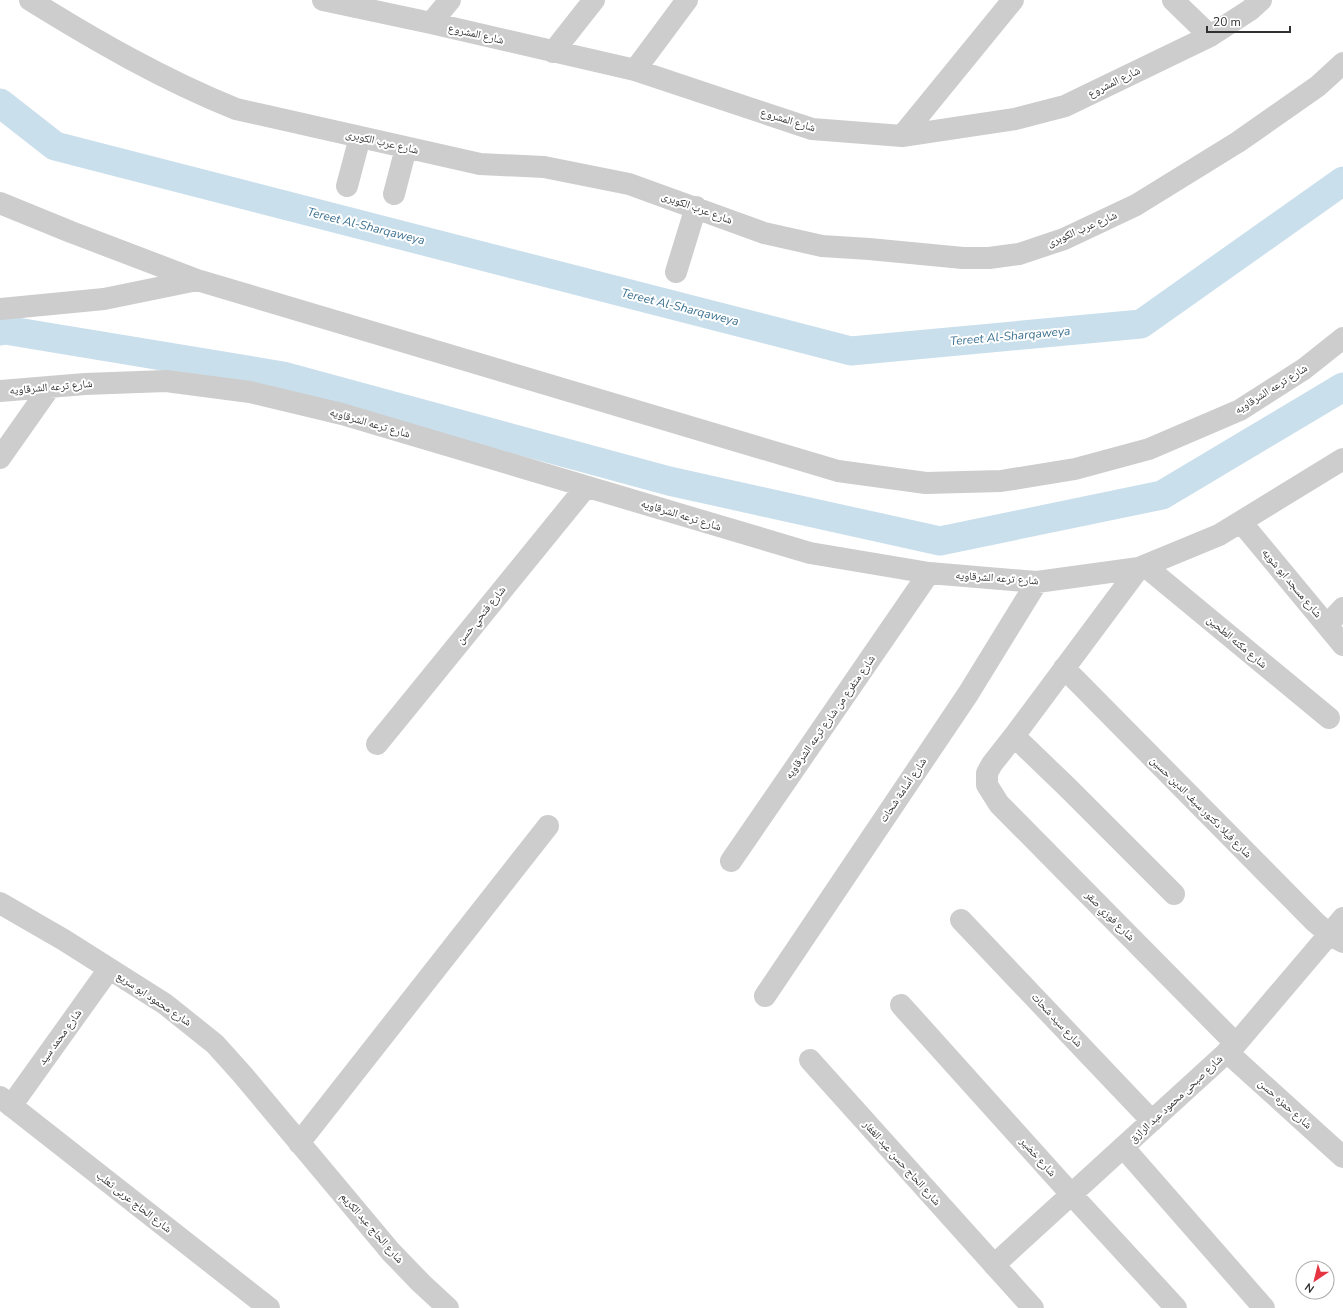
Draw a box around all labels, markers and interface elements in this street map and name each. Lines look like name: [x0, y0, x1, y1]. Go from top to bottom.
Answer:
scale bar: [1207, 8, 1290, 34]
text: 20 m: [1213, 14, 1241, 30]
street label: شارع المشروع: [447, 20, 505, 48]
street label: شارع المشروع: [1085, 63, 1143, 101]
street label: شارع المشروع: [759, 105, 817, 135]
street label: شارع عرب الكوبرى: [344, 126, 420, 158]
street label: شارع عرب الكوبرى: [659, 188, 735, 228]
water label: Tereet Al-Sharqaweya: [305, 204, 427, 248]
street label: شارع عرب الكوبرى: [1045, 208, 1119, 250]
water label: Tereet Al-Sharqaweya: [619, 285, 741, 329]
water label: Tereet Al-Sharqaweya: [949, 323, 1071, 349]
street label: شارع ترعه الشرقاويه: [1232, 361, 1310, 417]
street label: شارع ترعه الشرقاويه: [9, 376, 93, 398]
street label: شارع ترعه الشرقاويه: [328, 404, 412, 442]
street label: شارع ترعه الشرقاويه: [639, 496, 723, 534]
street label: شارع مسجد ابو شويه: [1259, 545, 1325, 621]
street label: شارع ترعه الشرقاويه: [955, 568, 1039, 588]
street label: شارع فتحي حسن: [453, 583, 510, 648]
street label: شارع مكنه الطحين: [1204, 612, 1270, 672]
street label: شارع متفرع من شارع ترعه الشرقاويه: [781, 652, 879, 782]
street label: شارع فيلا دكتور سيف الدين حسين: [1147, 753, 1255, 861]
street label: شارع أسامة شحات: [876, 755, 930, 825]
street label: شارع فوزي صقر: [1081, 887, 1138, 945]
street label: شارع محمود ابو سريع: [114, 968, 194, 1030]
street label: شارع سيد شحات: [1028, 990, 1086, 1050]
street label: شارع محمد سيد: [35, 1006, 85, 1068]
street label: شارع صبحى محمود عبد الرازق: [1126, 1052, 1226, 1146]
street label: شارع حمزه حسن: [1255, 1076, 1315, 1132]
street label: شارع الحاج حسن عبد الغفار: [859, 1116, 944, 1209]
street label: شارع خضير: [1016, 1134, 1060, 1180]
street label: شارع الحاج عربى ثعلب: [93, 1168, 175, 1236]
street label: شارع الحاج عبد الكريم: [337, 1189, 407, 1267]
north arrow: [1295, 1260, 1335, 1300]
text: N: [1302, 1279, 1317, 1296]

